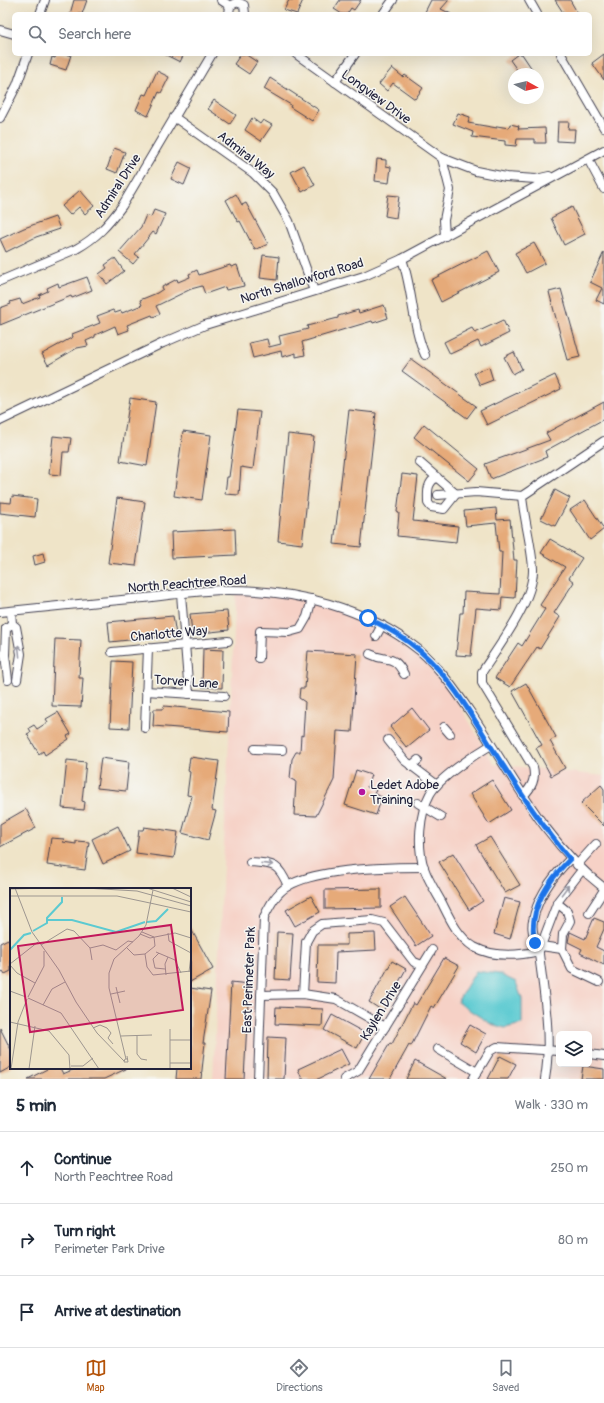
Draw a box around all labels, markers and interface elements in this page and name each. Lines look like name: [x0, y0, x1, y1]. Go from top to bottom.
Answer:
search box: [12, 12, 592, 56]
icon: search: [26, 23, 48, 45]
text: Search here: [58, 25, 131, 44]
street label: Longview Drive: [338, 66, 414, 128]
north arrow: [508, 68, 544, 104]
street label: Admiral Way: [214, 128, 278, 183]
street label: Admiral Drive: [91, 151, 145, 221]
street label: North Shallowford Road: [238, 255, 366, 307]
street label: North Peachtree Road: [127, 572, 247, 596]
route start: [359, 609, 377, 627]
street label: Charlotte Way: [130, 623, 209, 645]
one-way arrow: [16, 645, 23, 658]
street label: Torver Lane: [153, 672, 219, 692]
place label: Ledet Adobe Training: [370, 777, 440, 808]
marker: Ledet Adobe Training: [357, 787, 367, 797]
one-way arrow: [260, 860, 273, 867]
one-way arrow: [561, 885, 569, 896]
inset map: [10, 888, 191, 1069]
street label: East Perimeter Park: [239, 926, 259, 1034]
route end: [526, 934, 544, 952]
street label: Kaylen Drive: [357, 978, 405, 1044]
map controls: [556, 1031, 592, 1067]
button: layers: [556, 1031, 592, 1067]
text: 5 min: [16, 1095, 56, 1116]
text: Walk · 330 m: [515, 1097, 588, 1113]
text: Continue: [54, 1150, 112, 1169]
icon: ahead: [16, 1157, 38, 1179]
text: 250 m: [550, 1160, 588, 1176]
text: North Peachtree Road: [54, 1169, 173, 1185]
text: Turn right: [54, 1222, 115, 1241]
icon: right: [16, 1229, 38, 1251]
text: 80 m: [558, 1232, 588, 1248]
text: Perimeter Park Drive: [54, 1241, 165, 1257]
icon: arrive: [16, 1301, 38, 1323]
text: Arrive at destination: [54, 1302, 181, 1321]
tab: Map: [85, 1357, 107, 1394]
tab: Directions: [276, 1357, 323, 1394]
tab: Saved: [492, 1357, 519, 1394]

